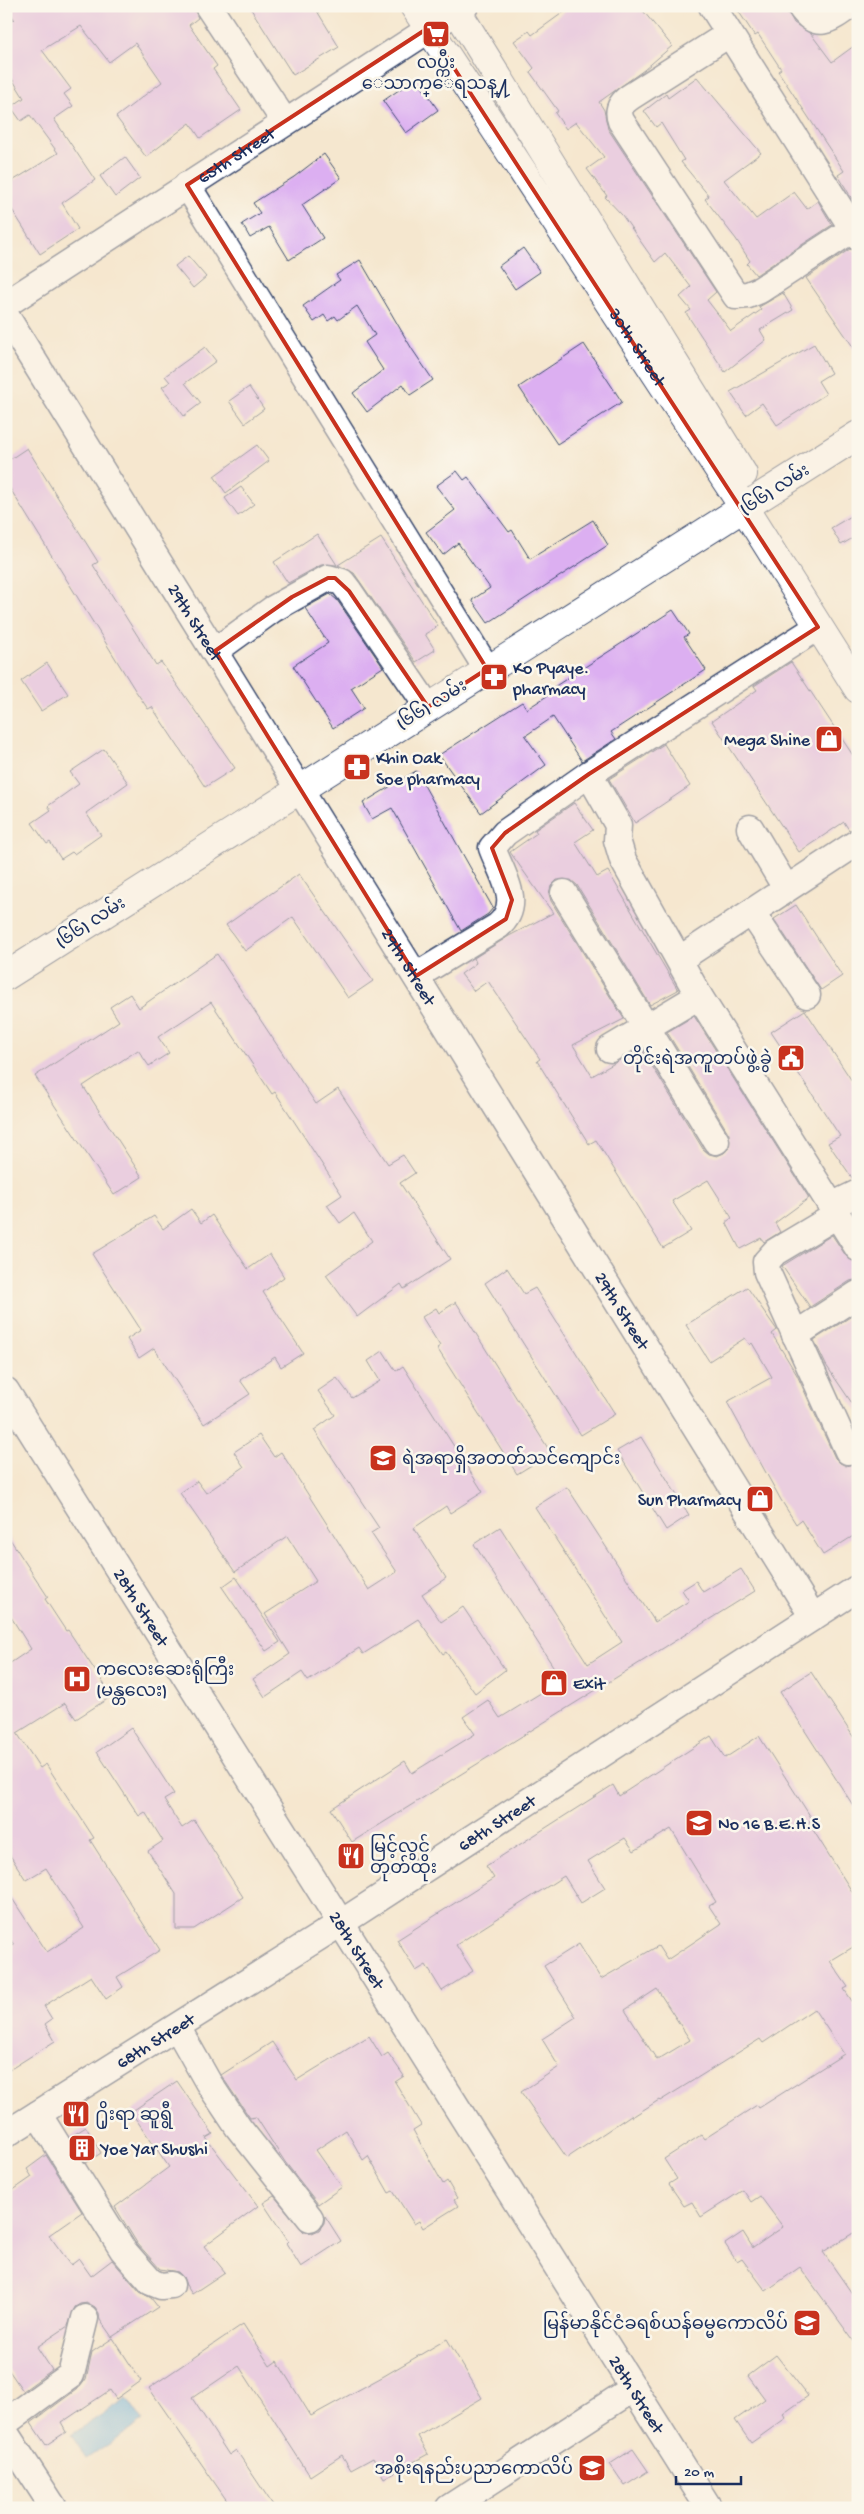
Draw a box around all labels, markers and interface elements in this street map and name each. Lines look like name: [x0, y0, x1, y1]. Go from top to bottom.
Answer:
supermarket icon: လပ္ကီး ေသာက္ေရသန္႔: [421, 19, 451, 49]
place label: လပ္ကီး ေသာက္ေရသန္႔: [362, 48, 511, 99]
street label: 65th Street: [195, 123, 281, 190]
street label: 30th Street: [602, 305, 670, 393]
street label: (၆၆) လမ်း: [734, 457, 814, 521]
street label: 29th Street: [162, 581, 226, 667]
place label: Ko Pyaye. pharmacy: [512, 659, 589, 701]
pharmacy icon: Ko Pyaye. pharmacy: [479, 662, 509, 692]
street label: (၆၆) လမ်း: [391, 672, 471, 736]
shop icon: Mega Shine: [814, 724, 844, 754]
place label: Mega Shine: [724, 731, 811, 752]
place label: Khin Oak Soe pharmacy: [376, 749, 480, 791]
pharmacy icon: Khin Oak Soe pharmacy: [342, 752, 372, 782]
street label: (၆၆) လမ်း: [50, 890, 130, 954]
street label: 29th Street: [375, 925, 440, 1011]
public building icon: တိုင်းရဲအကူတပ်ဖွဲ့ခွဲ: [776, 1043, 806, 1073]
place label: တိုင်းရဲအကူတပ်ဖွဲ့ခွဲ: [623, 1044, 772, 1073]
street label: 29th Street: [589, 1269, 653, 1356]
school or university icon: ရဲအရာရှိအတတ်သင်ကျောင်း: [368, 1443, 398, 1473]
place label: ရဲအရာရှိအတတ်သင်ကျောင်း: [402, 1444, 620, 1473]
shop icon: Sun Pharmacy: [745, 1484, 775, 1514]
place label: Sun Pharmacy: [638, 1491, 741, 1512]
street label: 28th Street: [107, 1565, 173, 1652]
place label: ကလေးဆေးရုံကြီး (မန္တလေး): [96, 1655, 234, 1705]
hospital icon: ကလေးဆေးရုံကြီး (မန္တလေး): [62, 1664, 92, 1694]
shop icon: Exit: [539, 1668, 569, 1698]
place label: Exit: [573, 1675, 607, 1696]
street label: 68th Street: [455, 1791, 542, 1857]
school or university icon: No 16 B.E.H.S: [684, 1808, 714, 1838]
place label: No 16 B.E.H.S: [718, 1815, 821, 1836]
place label: မြင့်လွင် တုတ်ထိုး: [370, 1833, 437, 1882]
restaurant icon: မြင့်လွင် တုတ်ထိုး: [336, 1841, 366, 1871]
street label: 28th Street: [323, 1908, 389, 1995]
street label: 68th Street: [113, 2009, 201, 2075]
restaurant icon: ႐ိုးရာ ဆူရွီ: [61, 2099, 91, 2129]
place label: ႐ိုးရာ ဆူရွီ: [95, 2100, 173, 2129]
building icon: Yoe Yar Shushi: [67, 2133, 97, 2163]
place label: Yoe Yar Shushi: [99, 2140, 208, 2161]
school or university icon: မြန်မာနိုင်ငံခရစ်ယန်ဓမ္မကောလိပ်: [792, 2308, 822, 2338]
place label: မြန်မာနိုင်ငံခရစ်ယန်ဓမ္မကောလိပ်: [543, 2309, 788, 2338]
street label: 28th Street: [603, 2352, 668, 2439]
school or university icon: အစိုးရနည်းပညာကောလိပ်: [577, 2453, 607, 2483]
place label: အစိုးရနည်းပညာကောလိပ်: [374, 2454, 573, 2483]
scale bar: [676, 2454, 742, 2486]
text: 20 m: [684, 2464, 714, 2482]

